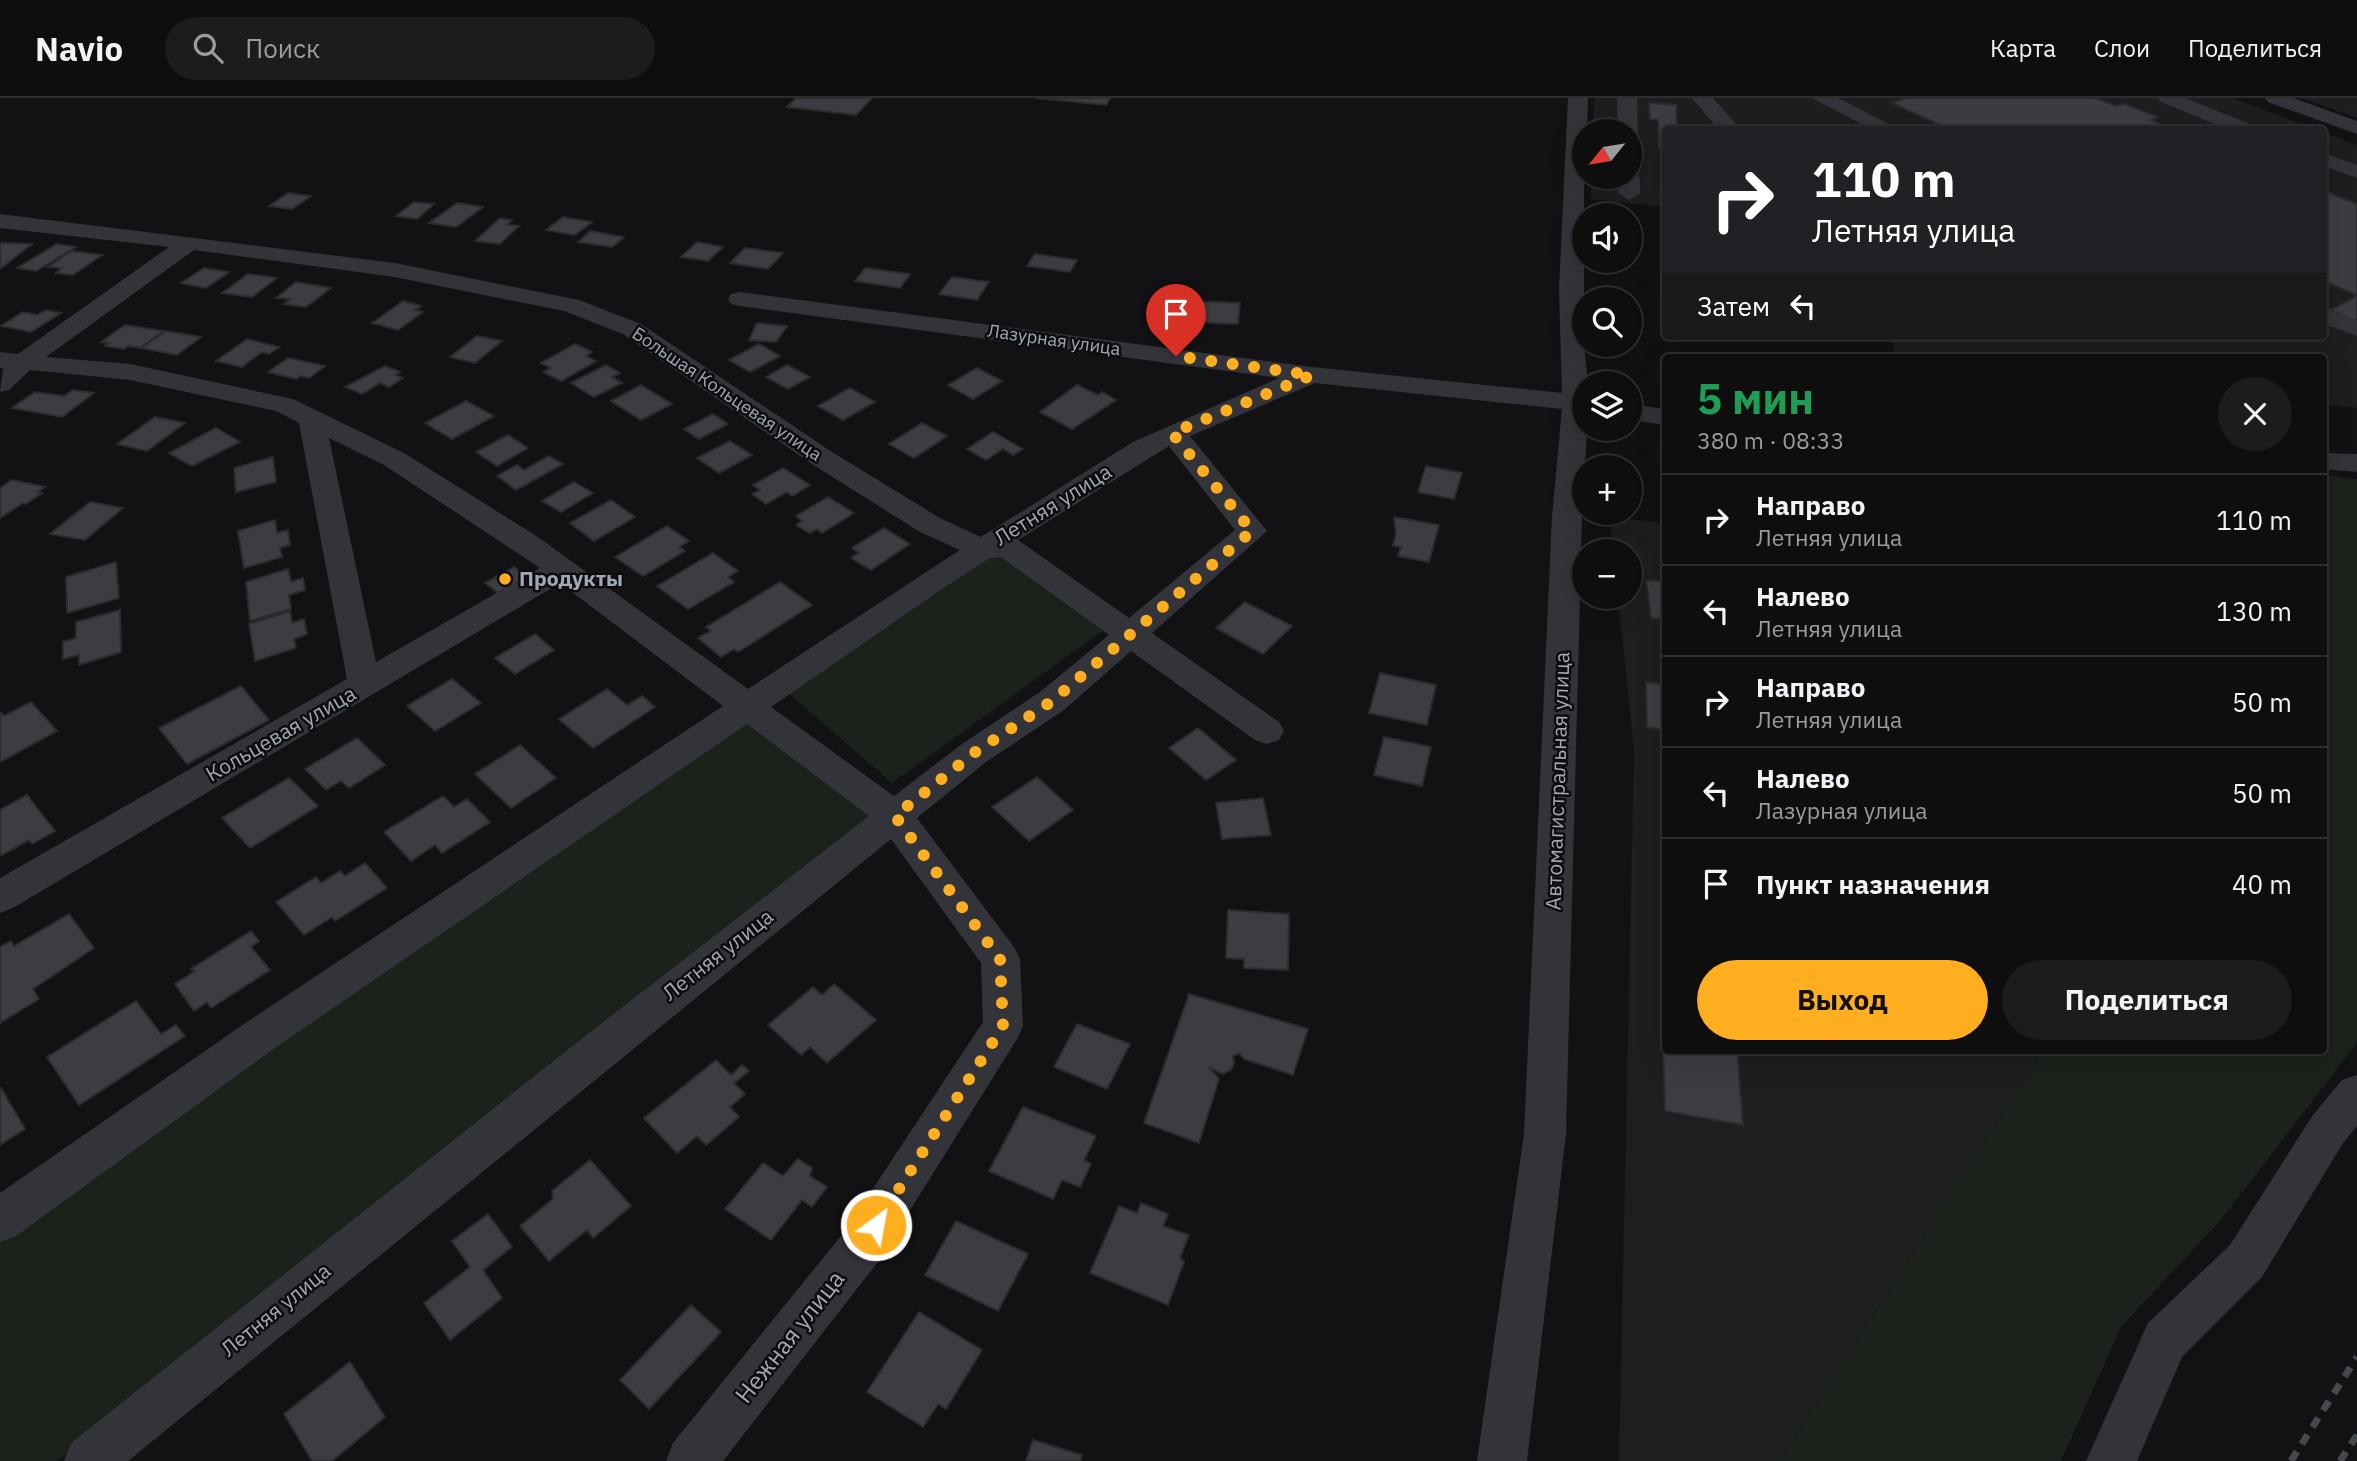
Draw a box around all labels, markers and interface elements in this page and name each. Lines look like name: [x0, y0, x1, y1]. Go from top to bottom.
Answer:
search box: [165, 17, 655, 80]
text: Navio: [35, 27, 123, 70]
icon: search: [189, 29, 227, 67]
text: Поиск: [245, 31, 320, 65]
text: Карта: [1990, 32, 2056, 64]
text: Слои: [2094, 32, 2150, 64]
text: Поделиться: [2188, 32, 2322, 64]
north arrow: [1572, 119, 1642, 189]
map controls: [1572, 119, 1642, 609]
text: 110 m: [1812, 147, 1956, 210]
icon: right: [1697, 154, 1788, 245]
button: sound: [1572, 203, 1642, 273]
text: Летняя улица: [1812, 209, 2015, 251]
pin: [1146, 284, 1206, 356]
button: search: [1572, 287, 1642, 357]
icon: left: [1784, 287, 1822, 325]
text: Затем: [1697, 289, 1770, 323]
icon: arrive: [1157, 295, 1195, 333]
street label: Лазурная улица: [986, 319, 1122, 360]
street label: Большая Кольцевая улица: [628, 321, 827, 466]
button: layers: [1572, 371, 1642, 441]
text: 5 мин: [1697, 371, 1814, 426]
button: close: [2218, 377, 2292, 451]
text: 380 m · 08:33: [1697, 425, 1844, 455]
button: +: [1572, 455, 1642, 525]
street label: Летняя улица: [988, 457, 1116, 551]
text: Направо: [1756, 488, 1865, 522]
icon: right: [1697, 501, 1735, 539]
text: 110 m: [2216, 503, 2292, 537]
text: Летняя улица: [1756, 522, 1902, 552]
button: −: [1572, 539, 1642, 609]
place label: Продукты: [519, 564, 623, 592]
marker: Продукты: [497, 571, 513, 587]
text: Налево: [1756, 579, 1850, 613]
icon: left: [1697, 592, 1735, 630]
text: 130 m: [2216, 594, 2292, 628]
text: Летняя улица: [1756, 613, 1902, 643]
street label: Автомагистральная улица: [1538, 651, 1576, 911]
text: Направо: [1756, 670, 1865, 704]
street label: Кольцевая улица: [200, 679, 361, 788]
icon: right: [1697, 683, 1735, 721]
text: 50 m: [2232, 685, 2292, 719]
text: Летняя улица: [1756, 704, 1902, 734]
text: Налево: [1756, 761, 1850, 795]
icon: left: [1697, 774, 1735, 812]
text: 50 m: [2232, 776, 2292, 810]
text: Лазурная улица: [1756, 795, 1927, 825]
icon: arrive: [1697, 865, 1735, 903]
text: Пункт назначения: [1756, 867, 1990, 901]
text: 40 m: [2232, 867, 2292, 901]
street label: Летняя улица: [656, 902, 779, 1006]
button: Выход: [1697, 960, 1988, 1040]
button: Поделиться: [2002, 960, 2292, 1040]
position arrow: [839, 1188, 913, 1262]
street label: Летняя улица: [215, 1256, 336, 1362]
street label: Нежная улица: [727, 1263, 851, 1409]

